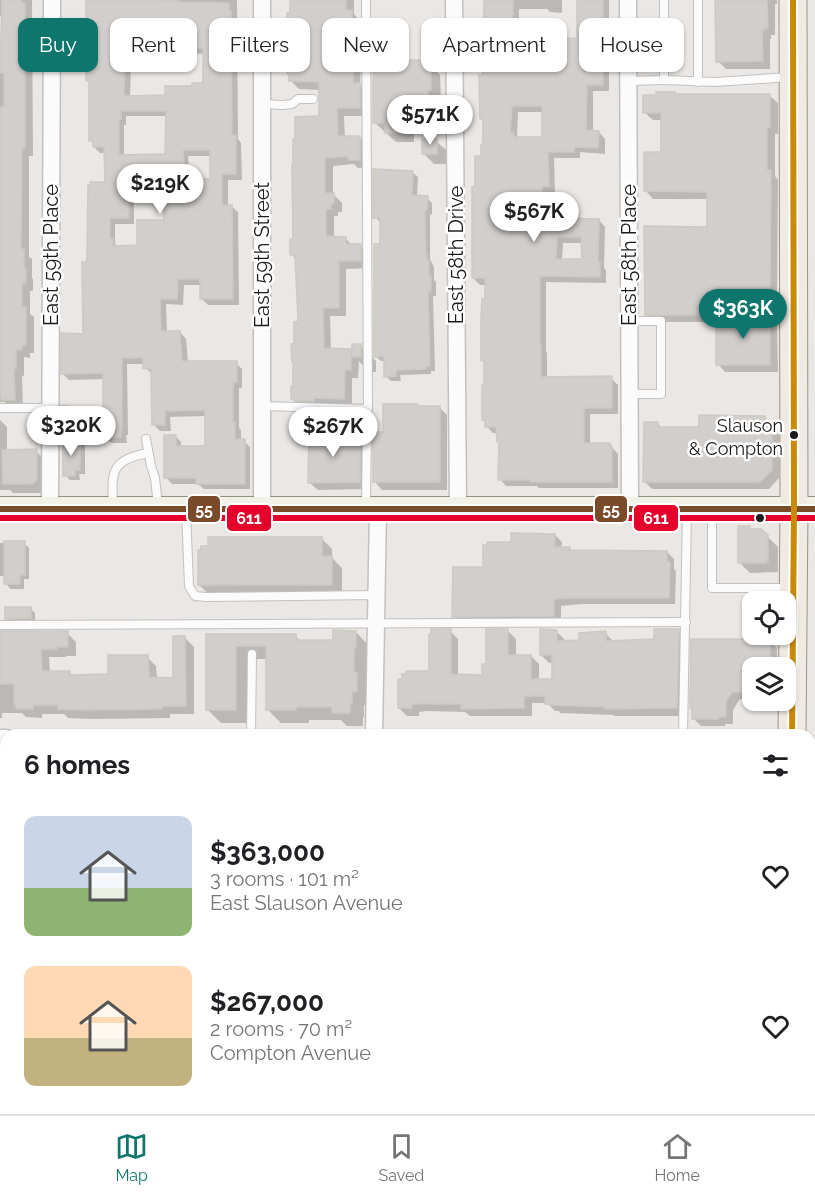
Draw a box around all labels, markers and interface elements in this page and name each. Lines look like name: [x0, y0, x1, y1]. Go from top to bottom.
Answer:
chip: Buy: [18, 18, 98, 72]
chip: Rent: [110, 18, 197, 72]
chip: Filters: [209, 18, 310, 72]
chip: New: [322, 18, 409, 72]
chip: Apartment: [421, 18, 567, 72]
chip: House: [579, 18, 684, 72]
pin: $571K: [388, 95, 472, 146]
text: $571K: [401, 102, 459, 126]
pin: $219K: [118, 164, 202, 215]
text: $219K: [131, 171, 190, 195]
street label: East 59th Street: [250, 182, 274, 328]
street label: East 59th Place: [39, 184, 63, 326]
street label: East 58th Place: [617, 184, 641, 326]
street label: East 58th Drive: [444, 186, 468, 324]
pin: $567K: [492, 192, 576, 243]
text: $567K: [504, 199, 564, 223]
pin: $363K: [701, 289, 785, 340]
text: $363K: [713, 296, 773, 320]
pin: $320K: [29, 406, 113, 457]
pin: $267K: [291, 407, 375, 458]
text: $320K: [41, 413, 101, 437]
text: $267K: [303, 414, 363, 438]
place label: Slauson & Compton: [689, 415, 783, 459]
marker: Slauson & Compton: [788, 429, 800, 441]
line badge: 55: [187, 495, 221, 523]
line badge: 55: [594, 495, 628, 523]
text: 55: [195, 500, 213, 519]
text: 55: [602, 500, 620, 519]
line badge: 611: [226, 504, 272, 532]
line badge: 611: [633, 504, 679, 532]
text: 611: [236, 509, 262, 528]
text: 611: [643, 509, 669, 528]
unlabelled marker: [754, 512, 766, 524]
map controls: [742, 591, 796, 711]
button: locate: [742, 591, 796, 645]
button: layers: [742, 657, 796, 711]
icon: filters: [759, 749, 792, 782]
text: 6 homes: [24, 750, 130, 780]
text: $363,000: [210, 837, 325, 867]
icon: home: [72, 840, 144, 912]
icon: heart: [759, 860, 792, 893]
text: 3 rooms · 101 m²: [210, 867, 359, 891]
text: East Slauson Avenue: [210, 891, 403, 915]
text: $267,000: [210, 987, 324, 1017]
icon: home: [72, 990, 144, 1062]
icon: heart: [759, 1010, 792, 1043]
text: 2 rooms · 70 m²: [210, 1017, 352, 1041]
text: Compton Avenue: [210, 1041, 371, 1065]
tab: Map: [115, 1130, 148, 1185]
tab: Saved: [378, 1130, 424, 1185]
tab: Home: [655, 1130, 700, 1185]

